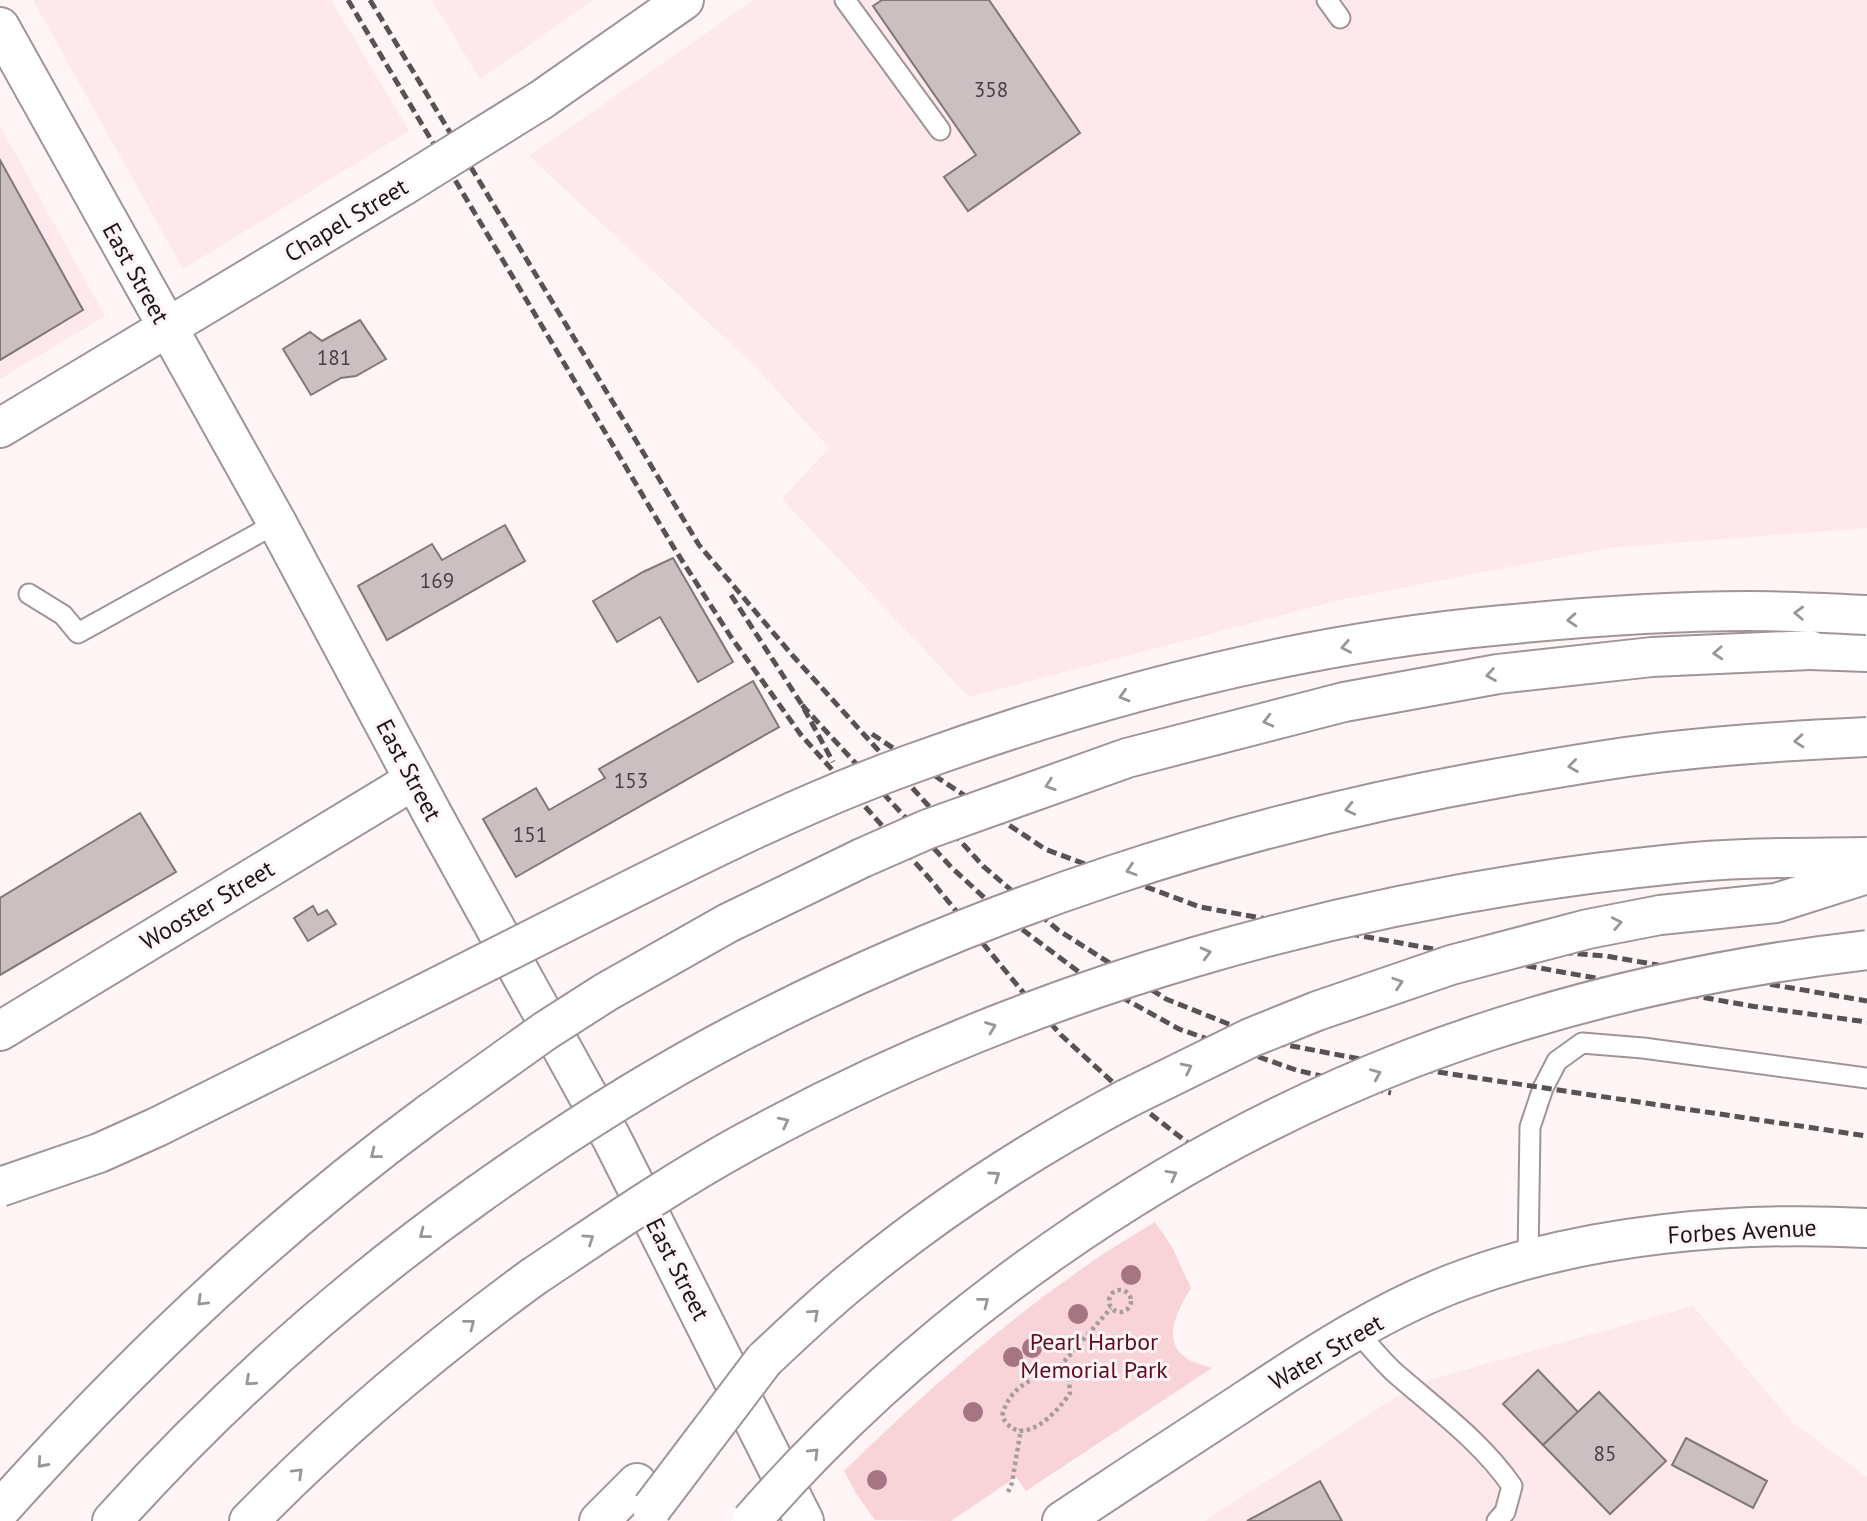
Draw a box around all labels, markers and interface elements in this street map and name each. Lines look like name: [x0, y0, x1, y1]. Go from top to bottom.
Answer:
house number: 358: [974, 76, 1008, 103]
street label: Chapel Street: [279, 171, 413, 269]
street label: East Street: [96, 217, 176, 329]
house number: 181: [317, 344, 351, 371]
house number: 169: [420, 567, 454, 594]
one-way arrow: [1793, 605, 1804, 620]
one-way arrow: [1566, 612, 1577, 627]
one-way arrow: [1340, 639, 1352, 654]
one-way arrow: [1712, 645, 1723, 660]
one-way arrow: [1485, 667, 1497, 682]
one-way arrow: [1118, 687, 1130, 702]
one-way arrow: [1263, 713, 1275, 727]
street label: East Street: [369, 714, 449, 826]
one-way arrow: [1793, 733, 1804, 748]
one-way arrow: [1567, 758, 1579, 773]
house number: 153: [614, 767, 648, 794]
one-way arrow: [1045, 777, 1057, 791]
one-way arrow: [1344, 800, 1356, 815]
house number: 151: [513, 821, 547, 848]
street label: Wooster Street: [134, 853, 280, 957]
one-way arrow: [1125, 862, 1137, 876]
one-way arrow: [1611, 917, 1623, 932]
one-way arrow: [1200, 947, 1212, 961]
one-way arrow: [1391, 977, 1403, 991]
one-way arrow: [984, 1021, 996, 1035]
one-way arrow: [1180, 1062, 1192, 1076]
one-way arrow: [1369, 1068, 1381, 1082]
one-way arrow: [777, 1117, 789, 1131]
one-way arrow: [370, 1145, 383, 1158]
one-way arrow: [1165, 1170, 1178, 1183]
one-way arrow: [987, 1172, 1000, 1184]
street label: Forbes Avenue: [1667, 1212, 1817, 1250]
street label: East Street: [639, 1213, 717, 1325]
one-way arrow: [419, 1225, 431, 1238]
one-way arrow: [581, 1235, 594, 1247]
one-way arrow: [197, 1293, 210, 1306]
one-way arrow: [977, 1298, 989, 1311]
street label: Water Street: [1263, 1307, 1389, 1397]
one-way arrow: [806, 1310, 819, 1322]
one-way arrow: [462, 1320, 474, 1333]
park label: Pearl Harbor Memorial Park: [1020, 1326, 1168, 1385]
one-way arrow: [245, 1373, 258, 1385]
house number: 85: [1594, 1440, 1616, 1467]
one-way arrow: [806, 1449, 819, 1462]
one-way arrow: [38, 1455, 50, 1468]
one-way arrow: [289, 1468, 302, 1481]

